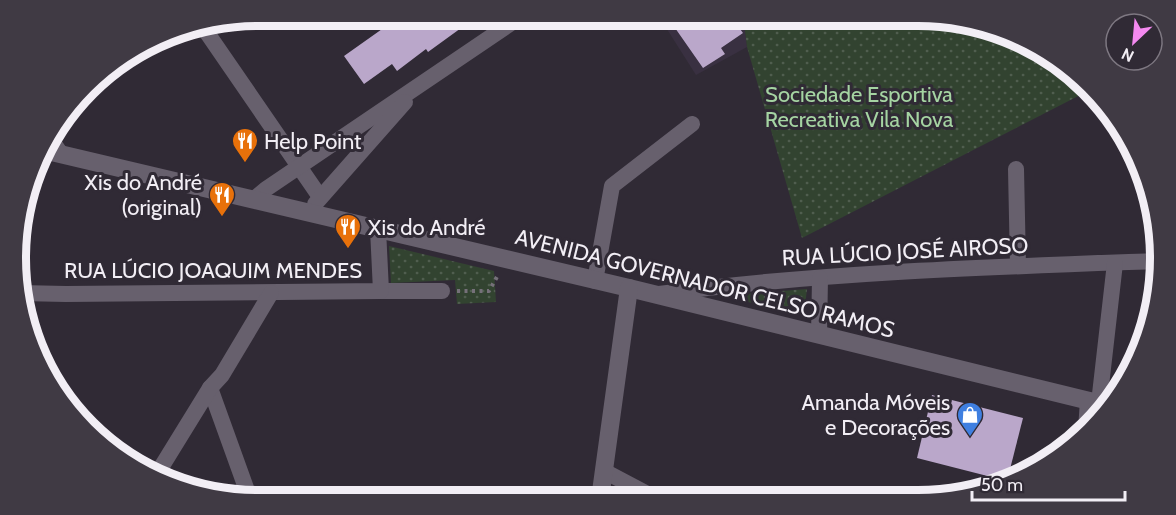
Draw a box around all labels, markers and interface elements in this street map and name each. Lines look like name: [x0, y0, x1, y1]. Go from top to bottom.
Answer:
north arrow: [1104, 12, 1164, 72]
text: N: [1118, 44, 1137, 66]
park label: Sociedade Esportiva Recreativa Vila Nova: [765, 81, 954, 133]
restaurant icon: Help Point: [230, 126, 260, 164]
place label: Help Point: [264, 128, 362, 155]
place label: Xis do André (original): [84, 169, 202, 221]
restaurant icon: Xis do André (original): [207, 180, 237, 218]
restaurant icon: Xis do André: [333, 212, 363, 250]
place label: Xis do André: [368, 214, 486, 241]
street label: AVENIDA GOVERNADOR CELSO RAMOS: [513, 223, 897, 344]
street label: RUA LÚCIO JOSÉ AIROSO: [781, 232, 1029, 271]
street label: RUA LÚCIO JOAQUIM MENDES: [64, 257, 362, 284]
place label: Amanda Móveis e Decorações: [801, 389, 950, 441]
shop icon: Amanda Móveis e Decorações: [955, 400, 985, 438]
scale bar: [972, 464, 1125, 502]
text: 50 m: [981, 474, 1023, 496]

